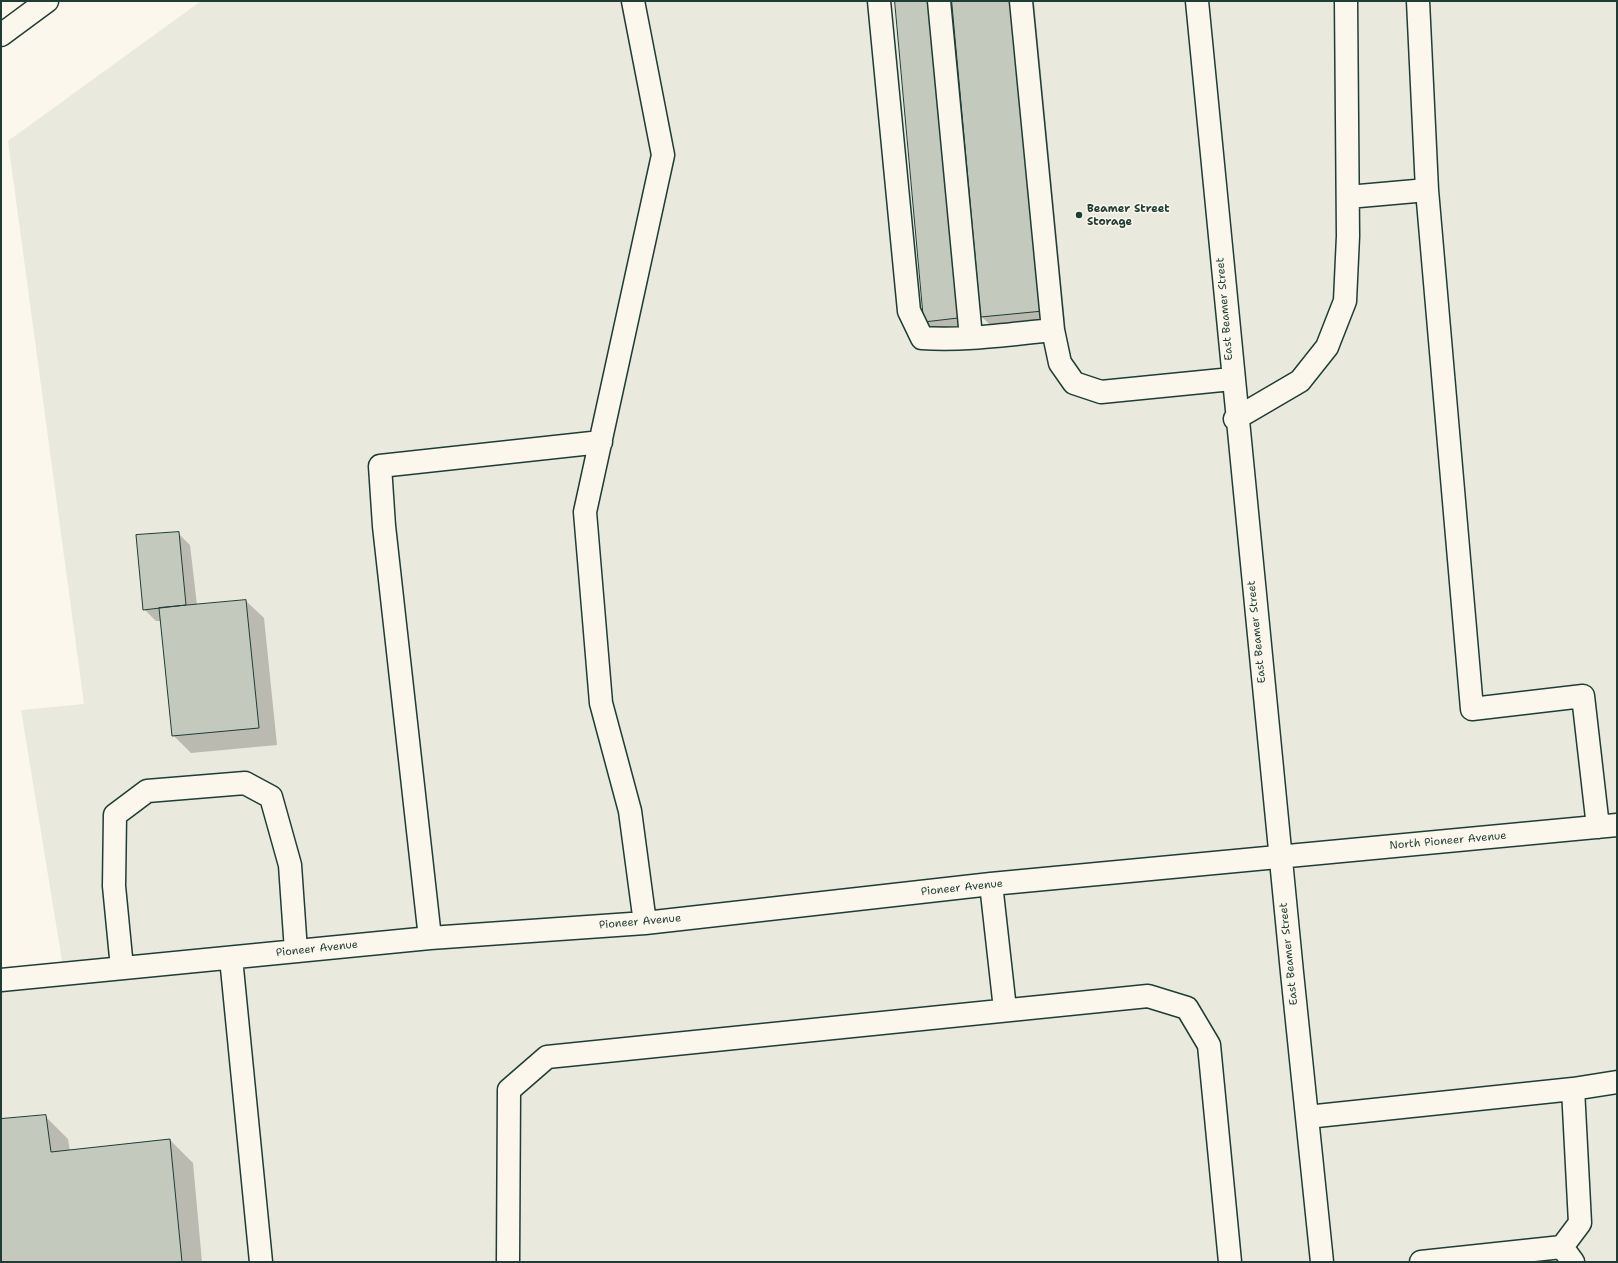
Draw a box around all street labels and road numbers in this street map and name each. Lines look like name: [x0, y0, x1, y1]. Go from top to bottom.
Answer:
street label: East Beamer Street: [1214, 257, 1236, 361]
street label: East Beamer Street: [1245, 580, 1269, 684]
street label: North Pioneer Avenue: [1389, 829, 1507, 853]
street label: Pioneer Avenue: [920, 877, 1004, 899]
street label: East Beamer Street: [1277, 902, 1301, 1006]
street label: Pioneer Avenue: [598, 912, 682, 932]
street label: Pioneer Avenue: [275, 938, 359, 960]

